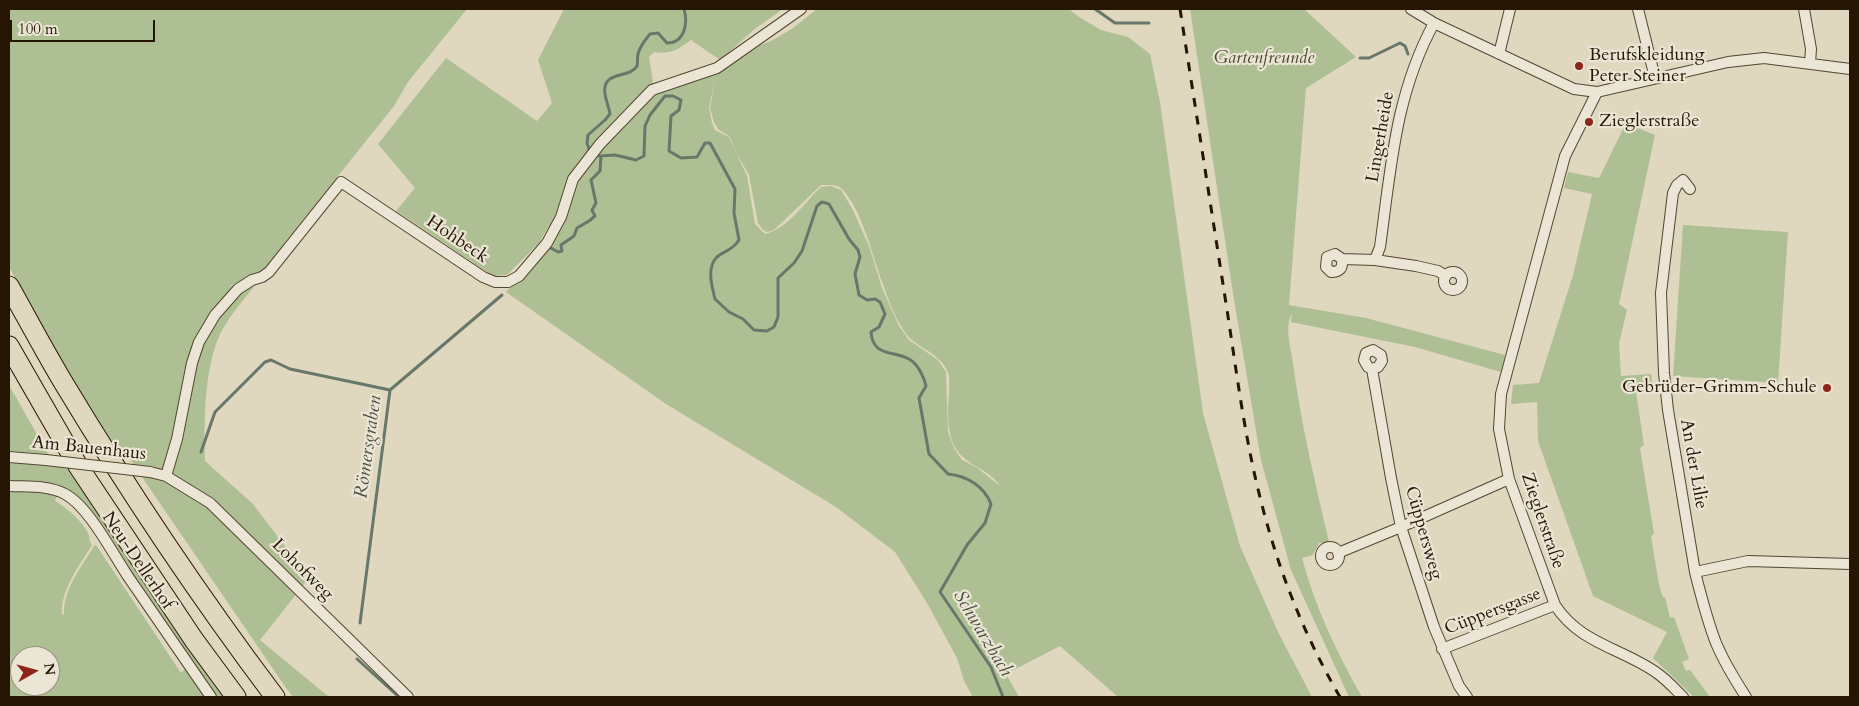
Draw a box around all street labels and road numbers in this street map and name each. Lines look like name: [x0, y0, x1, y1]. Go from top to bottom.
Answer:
street label: Lingerheide: [1362, 90, 1400, 184]
street label: Hohbeck: [422, 211, 492, 269]
street label: An der Lilie: [1674, 417, 1712, 511]
street label: Am Bauenhaus: [31, 432, 147, 466]
street label: Zieglerstraße: [1515, 470, 1569, 572]
street label: Cüppersweg: [1399, 484, 1447, 582]
street label: Neu-Dellerhof: [96, 508, 178, 614]
street label: Lohofweg: [267, 535, 337, 605]
street label: Cüppersgasse: [1442, 584, 1544, 640]

